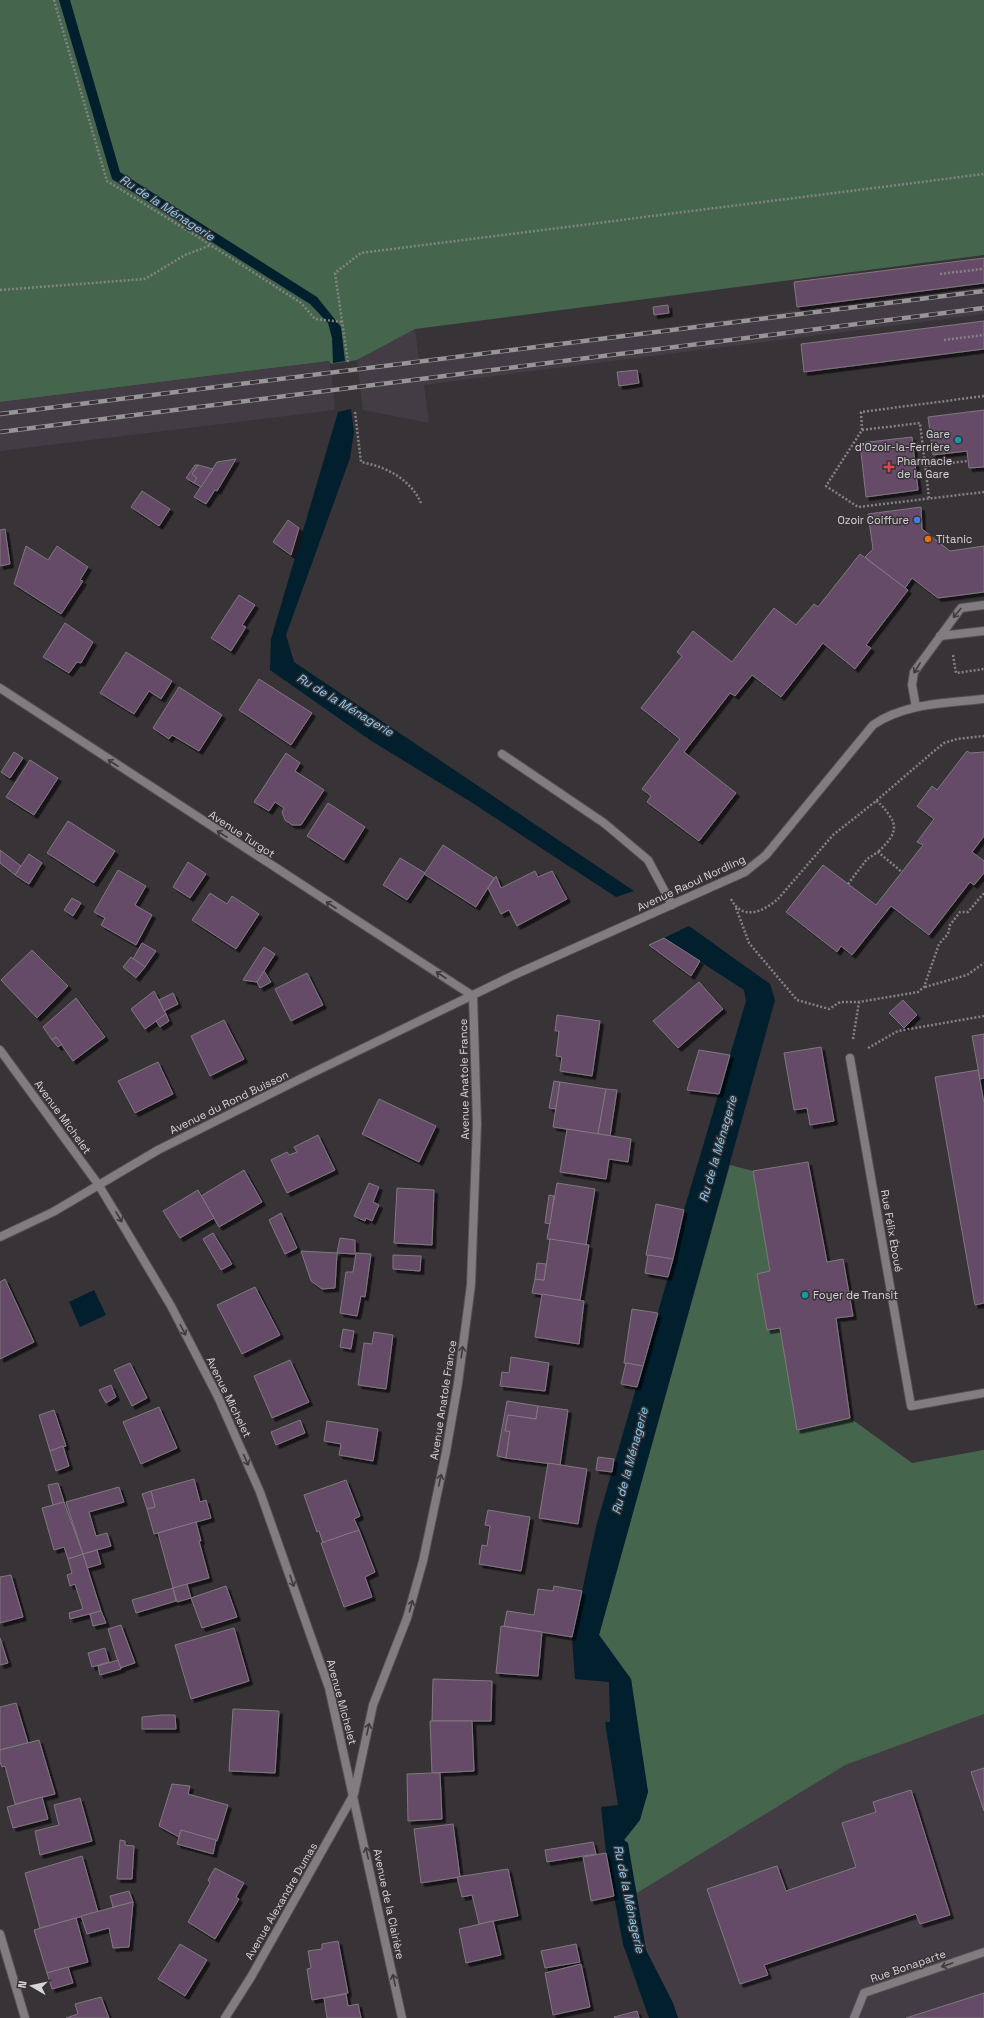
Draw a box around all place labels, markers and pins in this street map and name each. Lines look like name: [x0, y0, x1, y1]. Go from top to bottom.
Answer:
place label: Gare d'Ozoir-la-Ferrière: [855, 427, 950, 454]
marker: Gare d'Ozoir-la-Ferrière: [953, 435, 963, 445]
place label: Pharmacie de la Gare: [897, 454, 952, 481]
marker: Pharmacie de la Gare: [884, 462, 894, 472]
place label: Ozoir Coiffure: [838, 513, 909, 527]
marker: Ozoir Coiffure: [912, 515, 922, 525]
place label: Titanic: [936, 532, 972, 546]
marker: Titanic: [923, 534, 933, 544]
place label: Foyer de Transit: [813, 1288, 898, 1302]
marker: Foyer de Transit: [800, 1290, 810, 1300]

